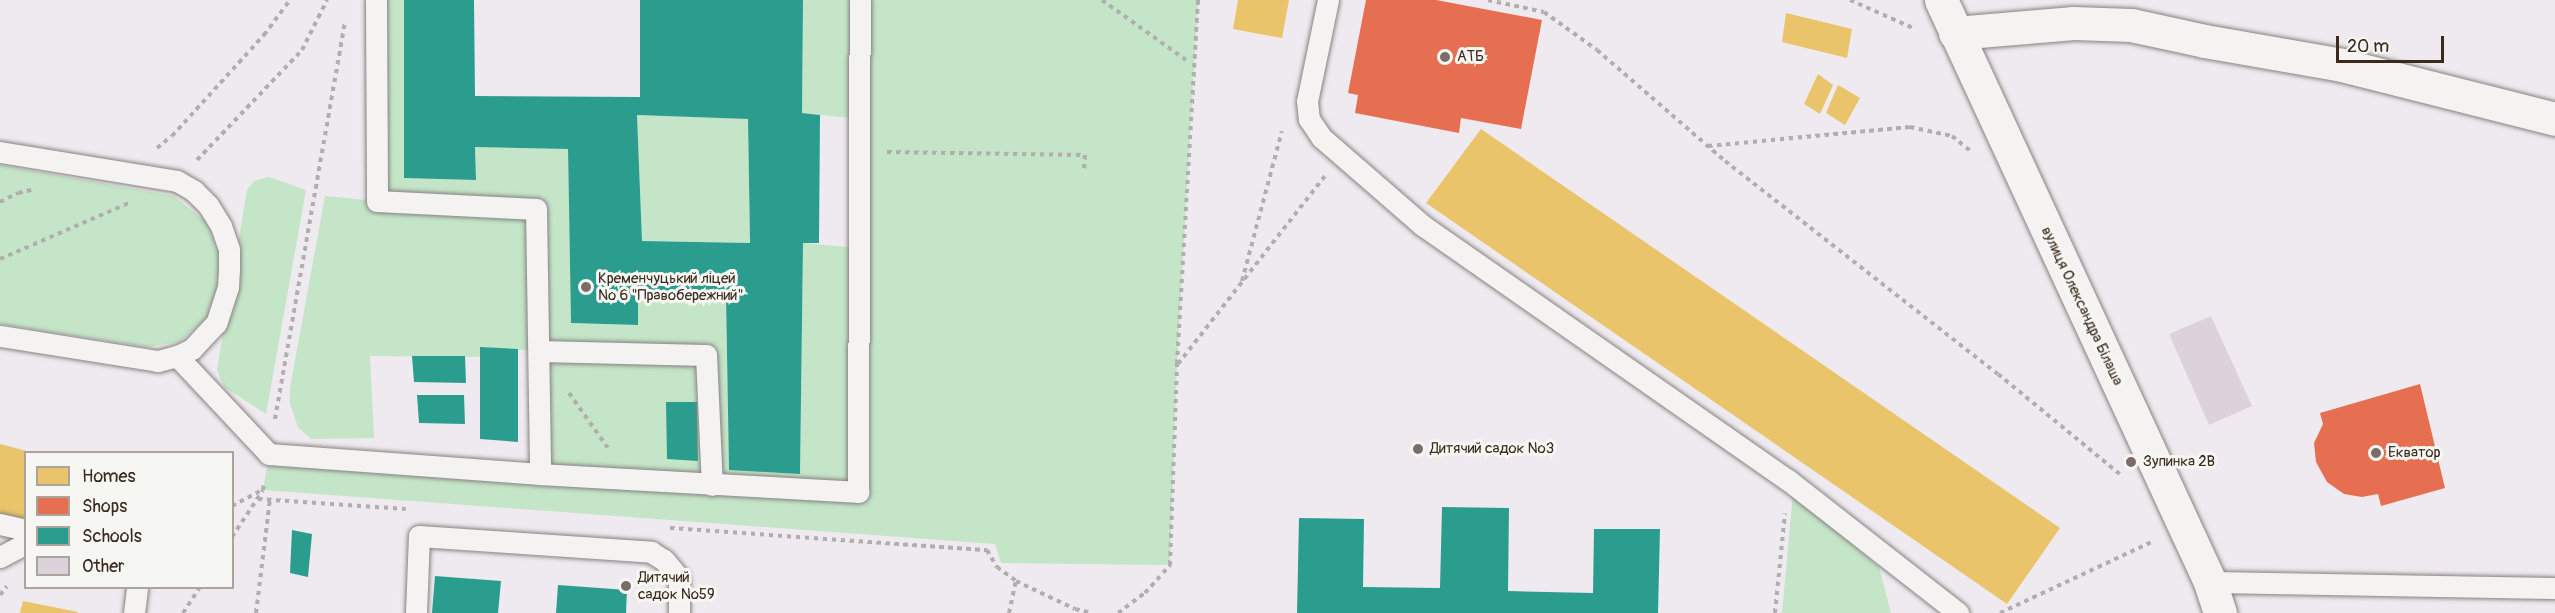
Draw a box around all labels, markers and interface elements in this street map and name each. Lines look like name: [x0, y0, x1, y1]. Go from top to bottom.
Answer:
scale bar: [2339, 24, 2447, 62]
text: 20 m: [2347, 35, 2389, 58]
place label: АТБ: [1457, 48, 1484, 66]
marker: АТБ: [1438, 50, 1452, 64]
street label: вулиця Олександра Білаша: [2037, 224, 2127, 388]
place label: Кременчуцький ліцей № 6 "Правобережний": [598, 269, 744, 304]
marker: Кременчуцький ліцей № 6 "Правобережний": [579, 280, 593, 294]
place label: Дитячий садок №3: [1430, 440, 1554, 458]
marker: Дитячий садок №3: [1411, 442, 1425, 456]
place label: Екватор: [2388, 444, 2441, 462]
marker: Екватор: [2369, 446, 2383, 460]
legend: [24, 451, 234, 589]
place label: Зупинка 2В: [2143, 453, 2215, 471]
marker: Зупинка 2В: [2124, 455, 2138, 469]
text: Homes: [82, 465, 135, 488]
text: Shops: [82, 495, 127, 518]
text: Schools: [82, 525, 142, 548]
text: Other: [82, 555, 124, 578]
place label: Дитячий садок №59: [638, 568, 715, 603]
marker: Дитячий садок №59: [619, 579, 633, 593]

